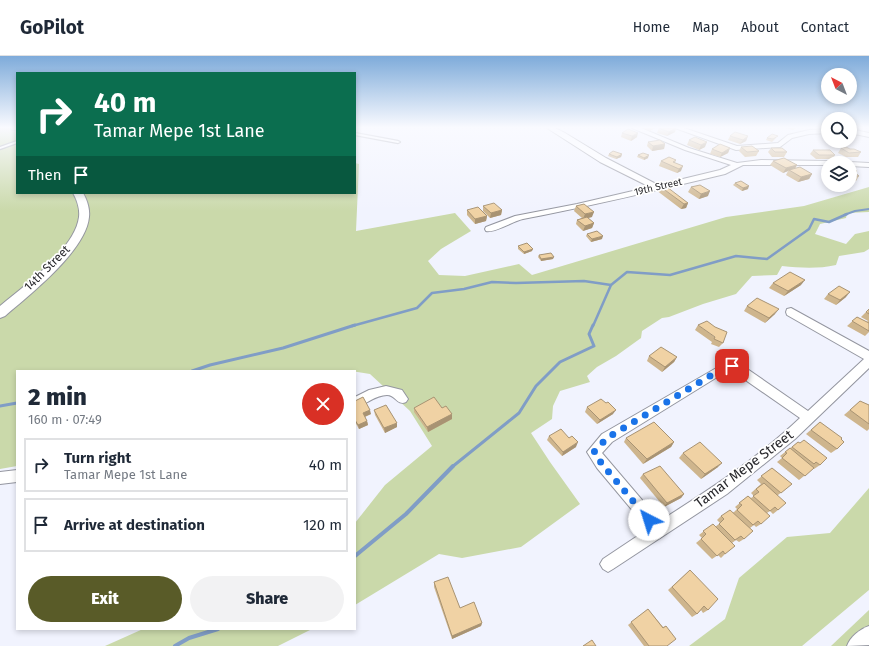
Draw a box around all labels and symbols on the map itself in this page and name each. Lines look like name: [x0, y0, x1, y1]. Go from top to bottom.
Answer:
north arrow: [821, 68, 857, 104]
street label: 19th Street: [633, 176, 684, 198]
street label: 14th Street: [21, 242, 73, 294]
pin: [715, 349, 749, 383]
street label: Tamar Mepe Street: [691, 426, 797, 512]
position arrow: [628, 499, 670, 541]

